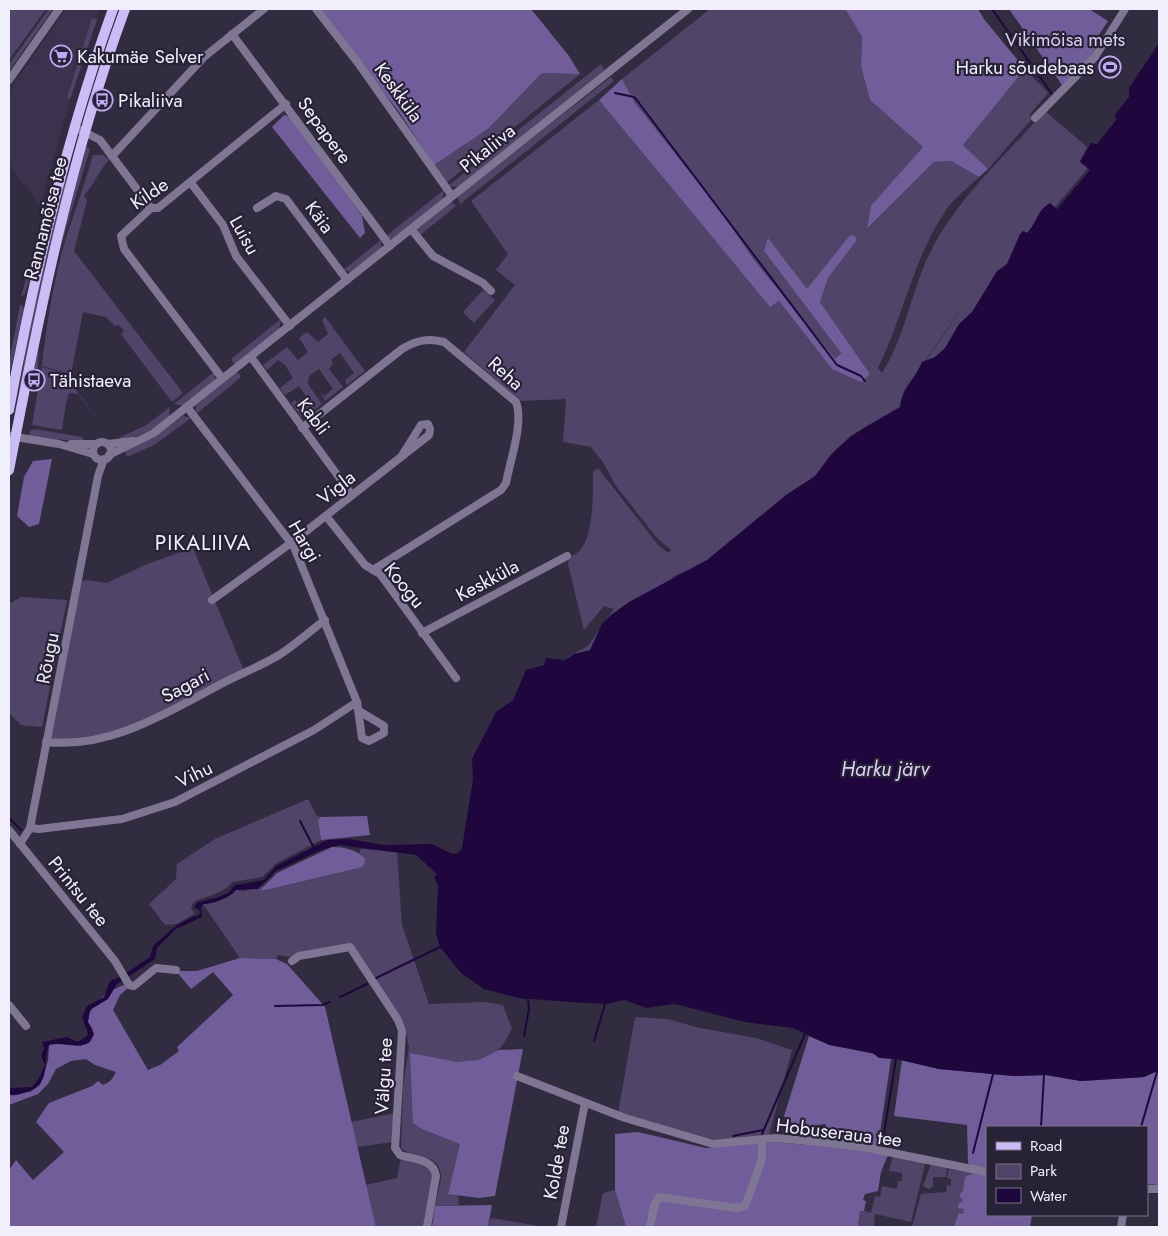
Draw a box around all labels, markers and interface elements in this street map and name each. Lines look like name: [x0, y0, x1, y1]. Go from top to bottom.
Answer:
park label: Vikimõisa mets: [1005, 26, 1125, 53]
place label: Kakumäe Selver: [77, 43, 204, 70]
supermarket icon: Kakumäe Selver: [49, 44, 73, 68]
place label: Harku sõudebaas: [956, 54, 1094, 81]
sports icon: Harku sõudebaas: [1098, 55, 1122, 79]
street label: Keskküla: [368, 57, 429, 128]
place label: Pikaliiva: [118, 87, 183, 114]
bus stop icon: Pikaliiva: [90, 88, 114, 112]
street label: Sepapere: [291, 91, 358, 169]
street label: Pikaliiva: [454, 118, 521, 179]
street label: Rannamõisa tee: [17, 154, 74, 282]
street label: Kilde: [125, 171, 174, 216]
street label: Käia: [299, 196, 341, 239]
street label: Luisu: [223, 211, 266, 260]
street label: Reha: [482, 350, 529, 397]
place label: Tähistaeva: [50, 367, 131, 394]
bus stop icon: Tähistaeva: [22, 368, 46, 392]
street label: Kabli: [291, 392, 336, 440]
street label: Vigla: [312, 464, 361, 511]
street label: Hargi: [282, 515, 327, 567]
district label: PIKALIIVA: [155, 528, 251, 558]
street label: Keskküla: [451, 553, 524, 608]
street label: Koogu: [378, 557, 431, 614]
street label: Rõugu: [29, 630, 66, 686]
street label: Sagari: [156, 662, 214, 709]
street label: Vihu: [171, 754, 217, 795]
water label: Harku järv: [841, 755, 930, 784]
street label: Printsu tee: [42, 850, 116, 932]
street label: Välgu tee: [368, 1037, 399, 1115]
street label: Hobuseraua tee: [774, 1111, 904, 1154]
street label: Kolde tee: [537, 1122, 576, 1202]
legend: [986, 1126, 1148, 1216]
text: Road: [1030, 1135, 1062, 1157]
text: Park: [1030, 1160, 1057, 1182]
text: Water: [1030, 1185, 1068, 1207]

